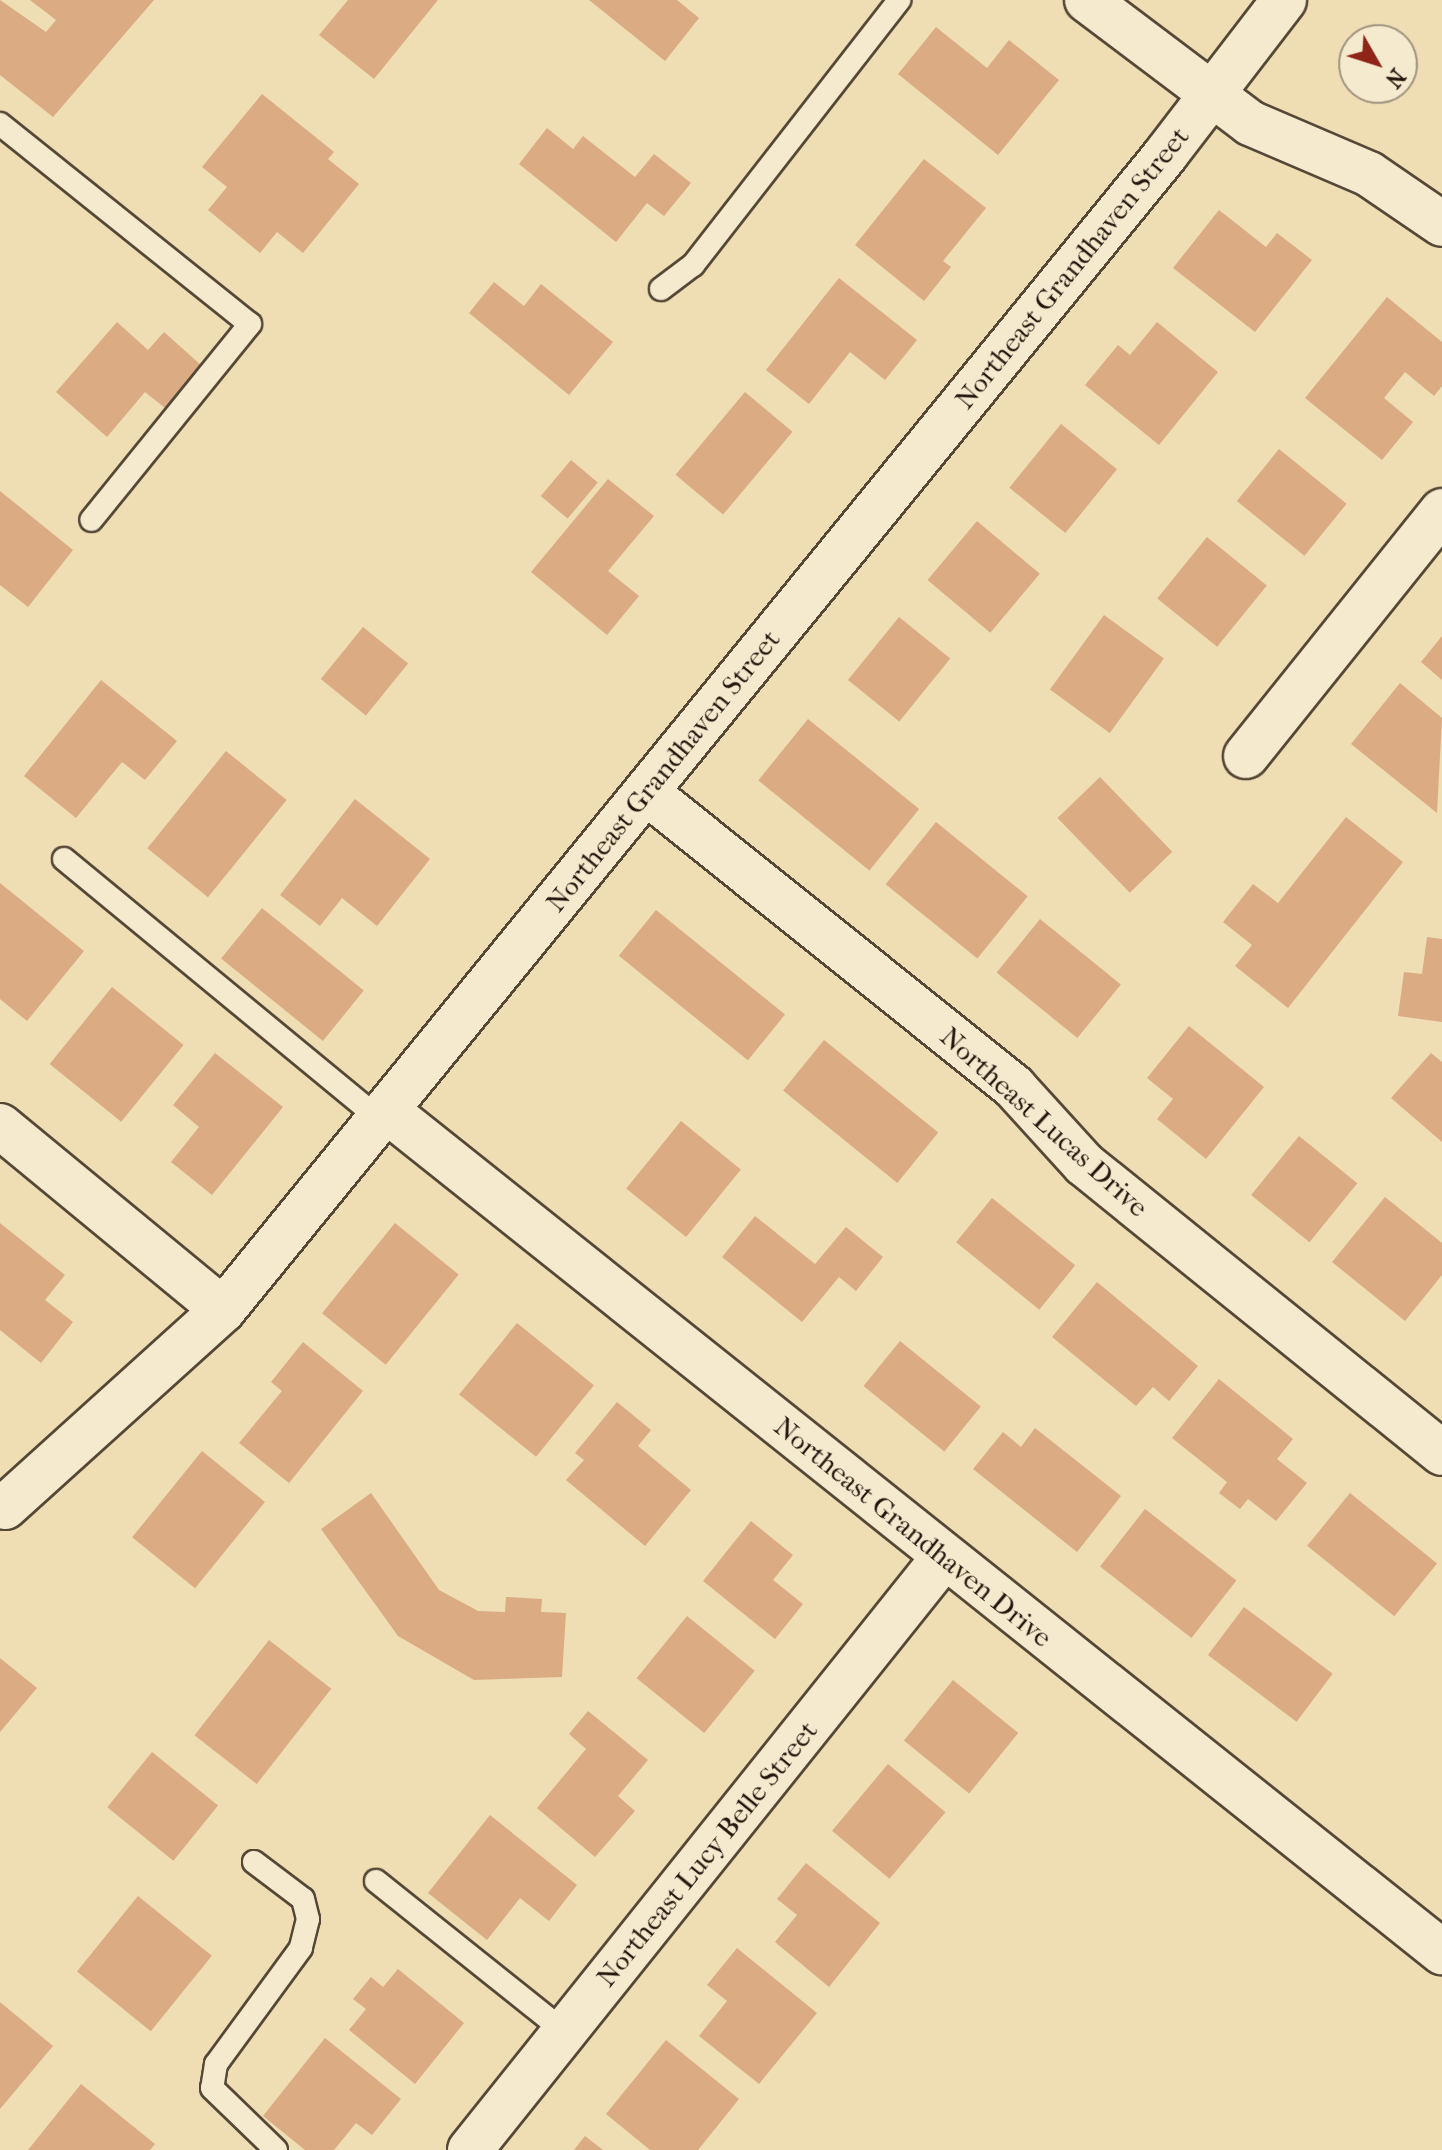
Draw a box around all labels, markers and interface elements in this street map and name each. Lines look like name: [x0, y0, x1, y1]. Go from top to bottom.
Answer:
north arrow: [1338, 24, 1418, 104]
text: N: [1380, 63, 1410, 93]
street label: Northeast Grandhaven Street: [948, 120, 1196, 416]
street label: Northeast Grandhaven Street: [539, 623, 787, 919]
street label: Northeast Lucas Drive: [933, 1020, 1155, 1224]
street label: Northeast Grandhaven Drive: [767, 1410, 1059, 1654]
street label: Northeast Lucy Belle Street: [589, 1714, 825, 1994]

